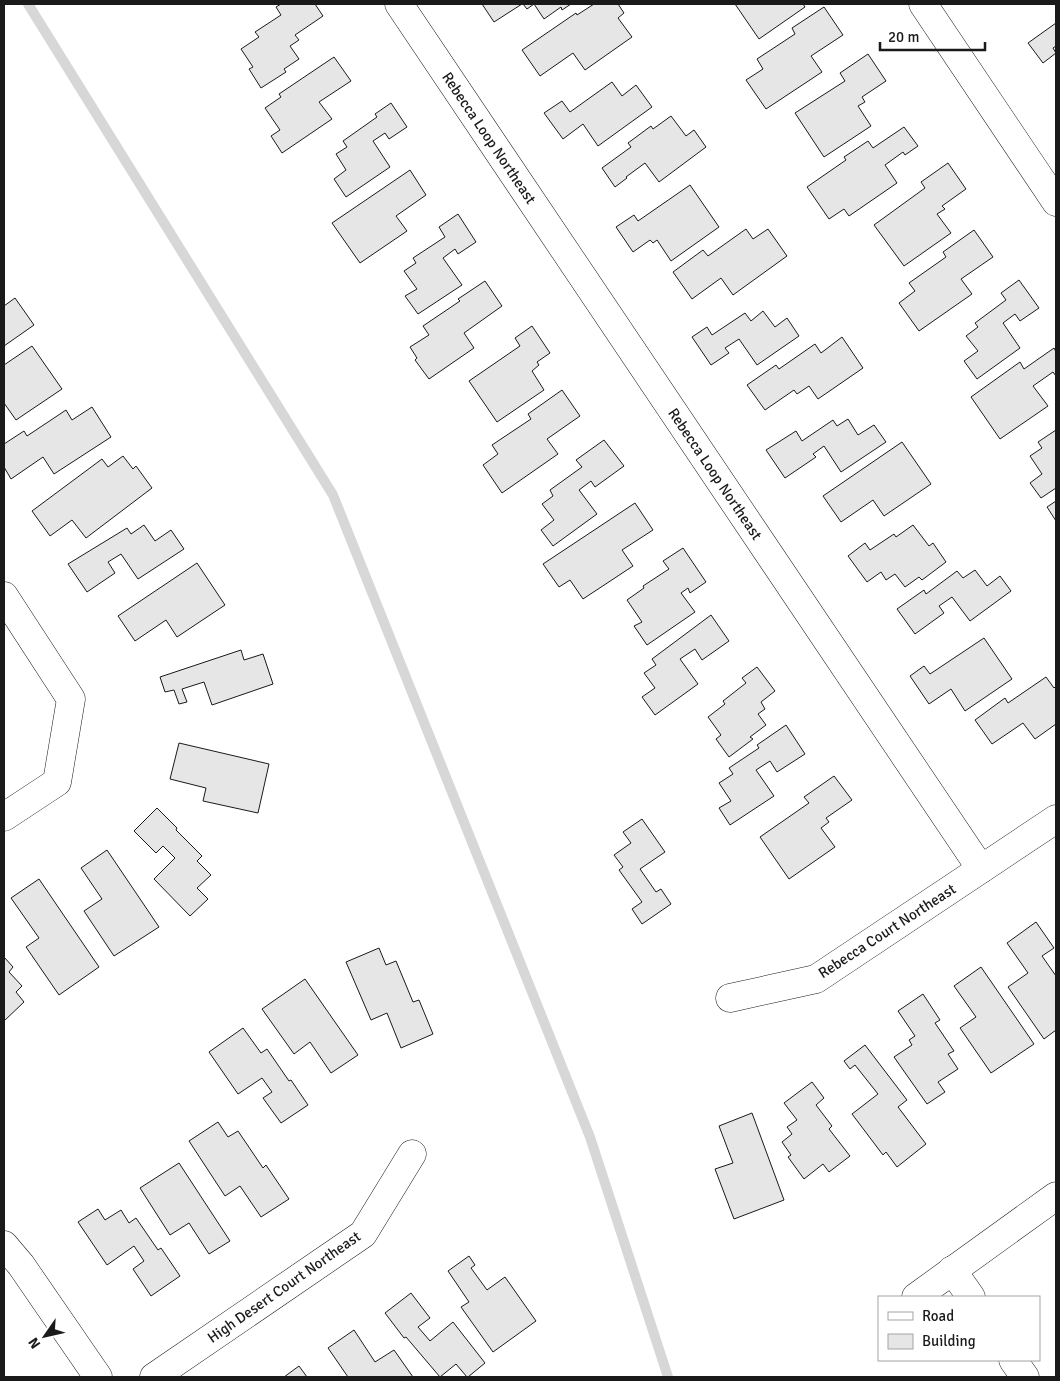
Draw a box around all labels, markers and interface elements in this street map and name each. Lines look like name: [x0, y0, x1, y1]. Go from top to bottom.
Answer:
scale bar: [880, 20, 985, 52]
text: 20 m: [888, 28, 919, 46]
street label: Rebecca Loop Northeast: [438, 69, 540, 207]
street label: Rebecca Loop Northeast: [664, 405, 766, 543]
street label: Rebecca Court Northeast: [815, 880, 959, 982]
street label: High Desert Court Northeast: [204, 1227, 364, 1347]
legend: [878, 1296, 1040, 1361]
text: Road: [922, 1307, 954, 1325]
north arrow: [20, 1311, 70, 1361]
text: Building: [922, 1332, 976, 1350]
text: N: [25, 1334, 44, 1352]

